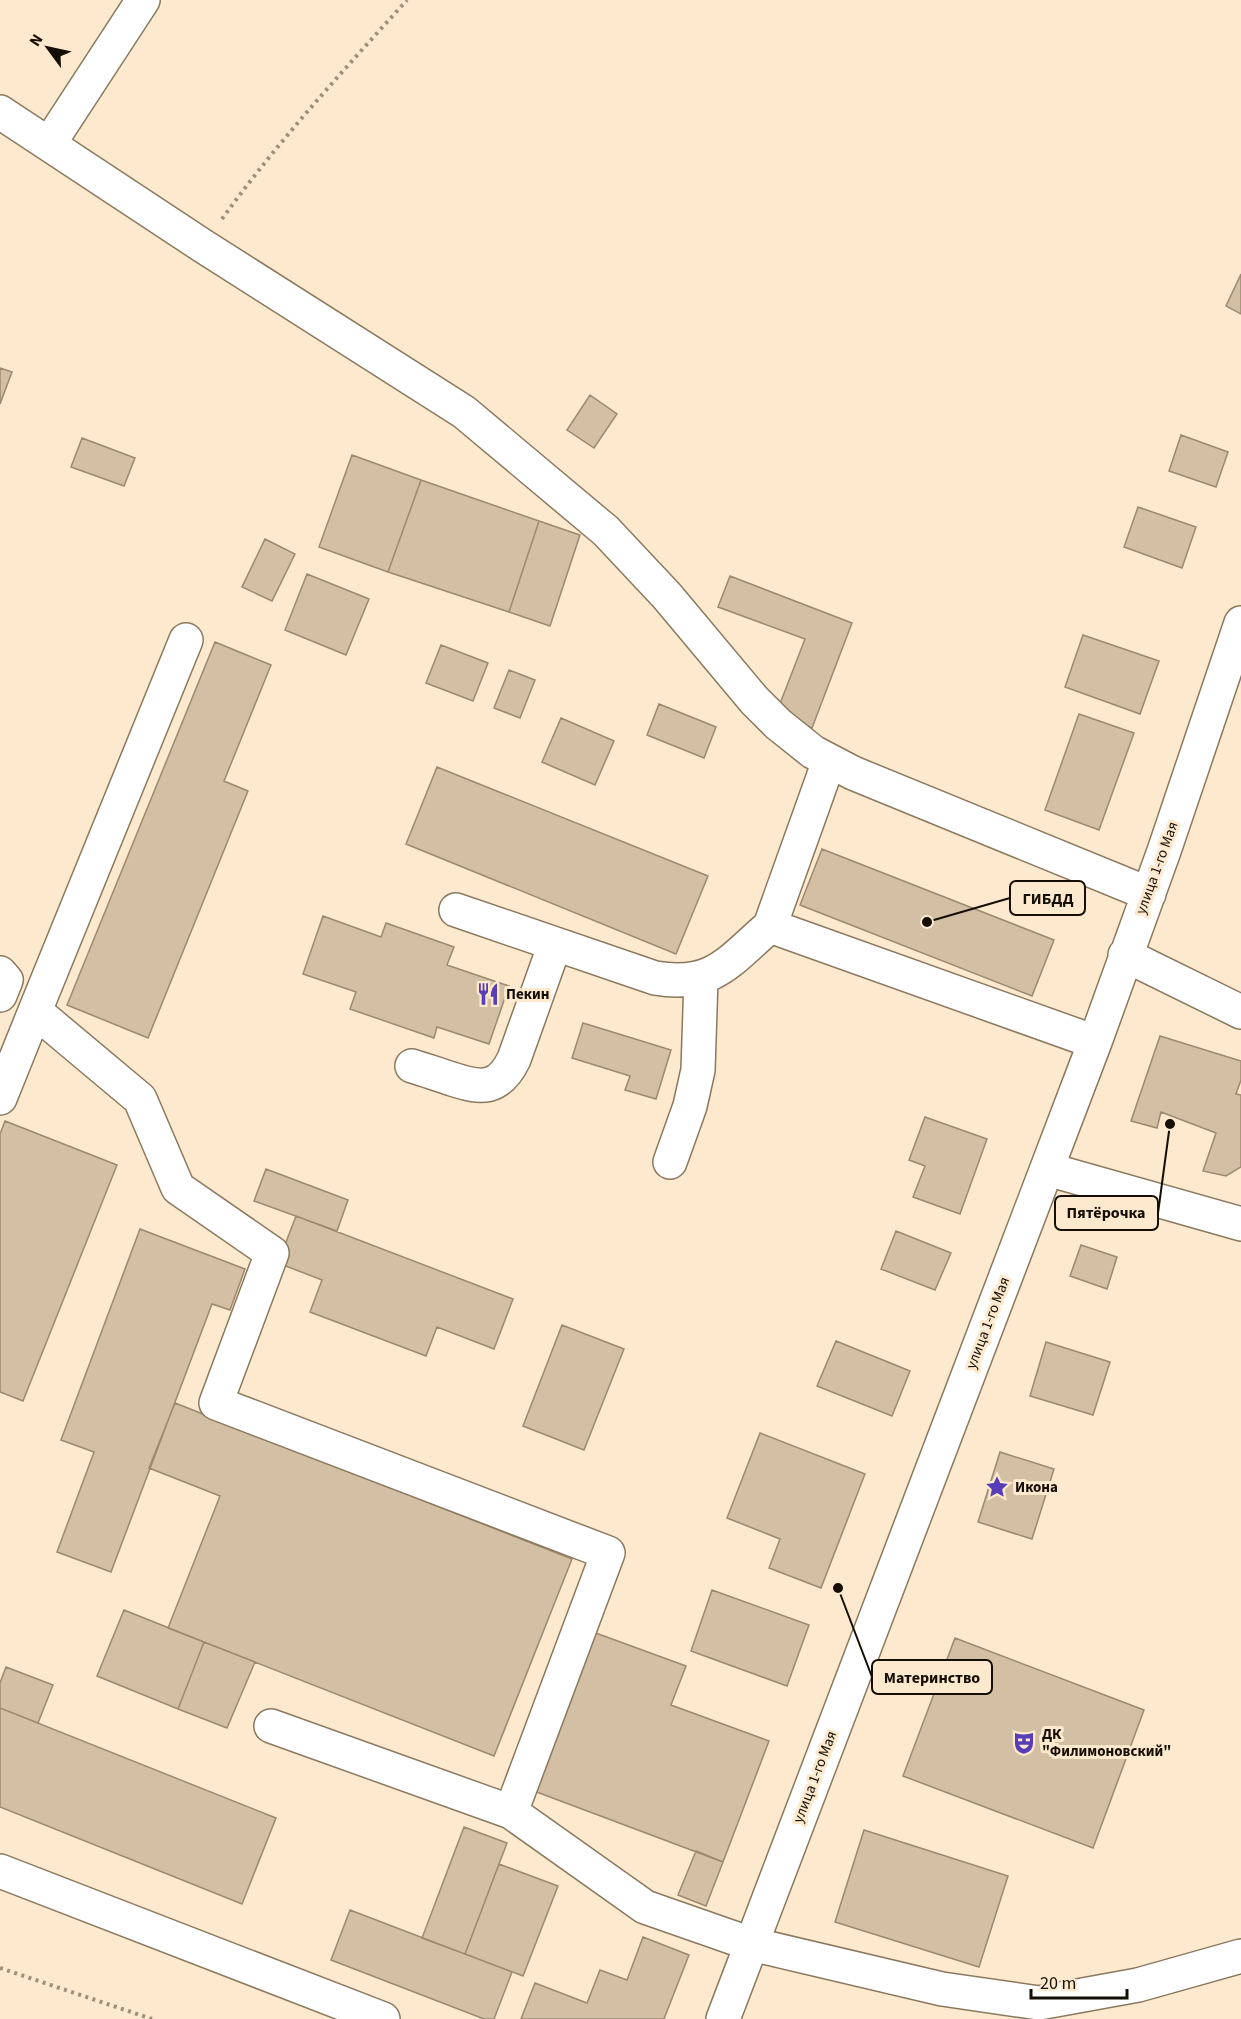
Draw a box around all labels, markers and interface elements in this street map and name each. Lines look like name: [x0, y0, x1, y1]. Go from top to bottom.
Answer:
north arrow: [18, 18, 78, 78]
text: N: [24, 30, 48, 51]
street label: улица 1-го Мая: [1130, 819, 1184, 917]
callout: ГИБДД: [1010, 881, 1085, 915]
text: ГИБДД: [1023, 888, 1074, 910]
restaurant icon: Пекин: [475, 981, 501, 1007]
place label: Пекин: [506, 984, 549, 1005]
callout: Пятёрочка: [1055, 1196, 1158, 1230]
text: Пятёрочка: [1066, 1202, 1146, 1224]
street label: улица 1-го Мая: [961, 1274, 1015, 1372]
place icon: Икона: [984, 1474, 1010, 1500]
place label: Икона: [1015, 1477, 1058, 1498]
callout: Материнство: [872, 1660, 992, 1694]
text: Материнство: [884, 1667, 980, 1689]
place label: ДК "Филимоновский": [1042, 1724, 1171, 1762]
street label: улица 1-го Мая: [788, 1728, 842, 1826]
theatre icon: ДК "Филимоновский": [1011, 1730, 1037, 1756]
scale bar: [1031, 1962, 1127, 2000]
text: 20 m: [1040, 1971, 1076, 1996]

